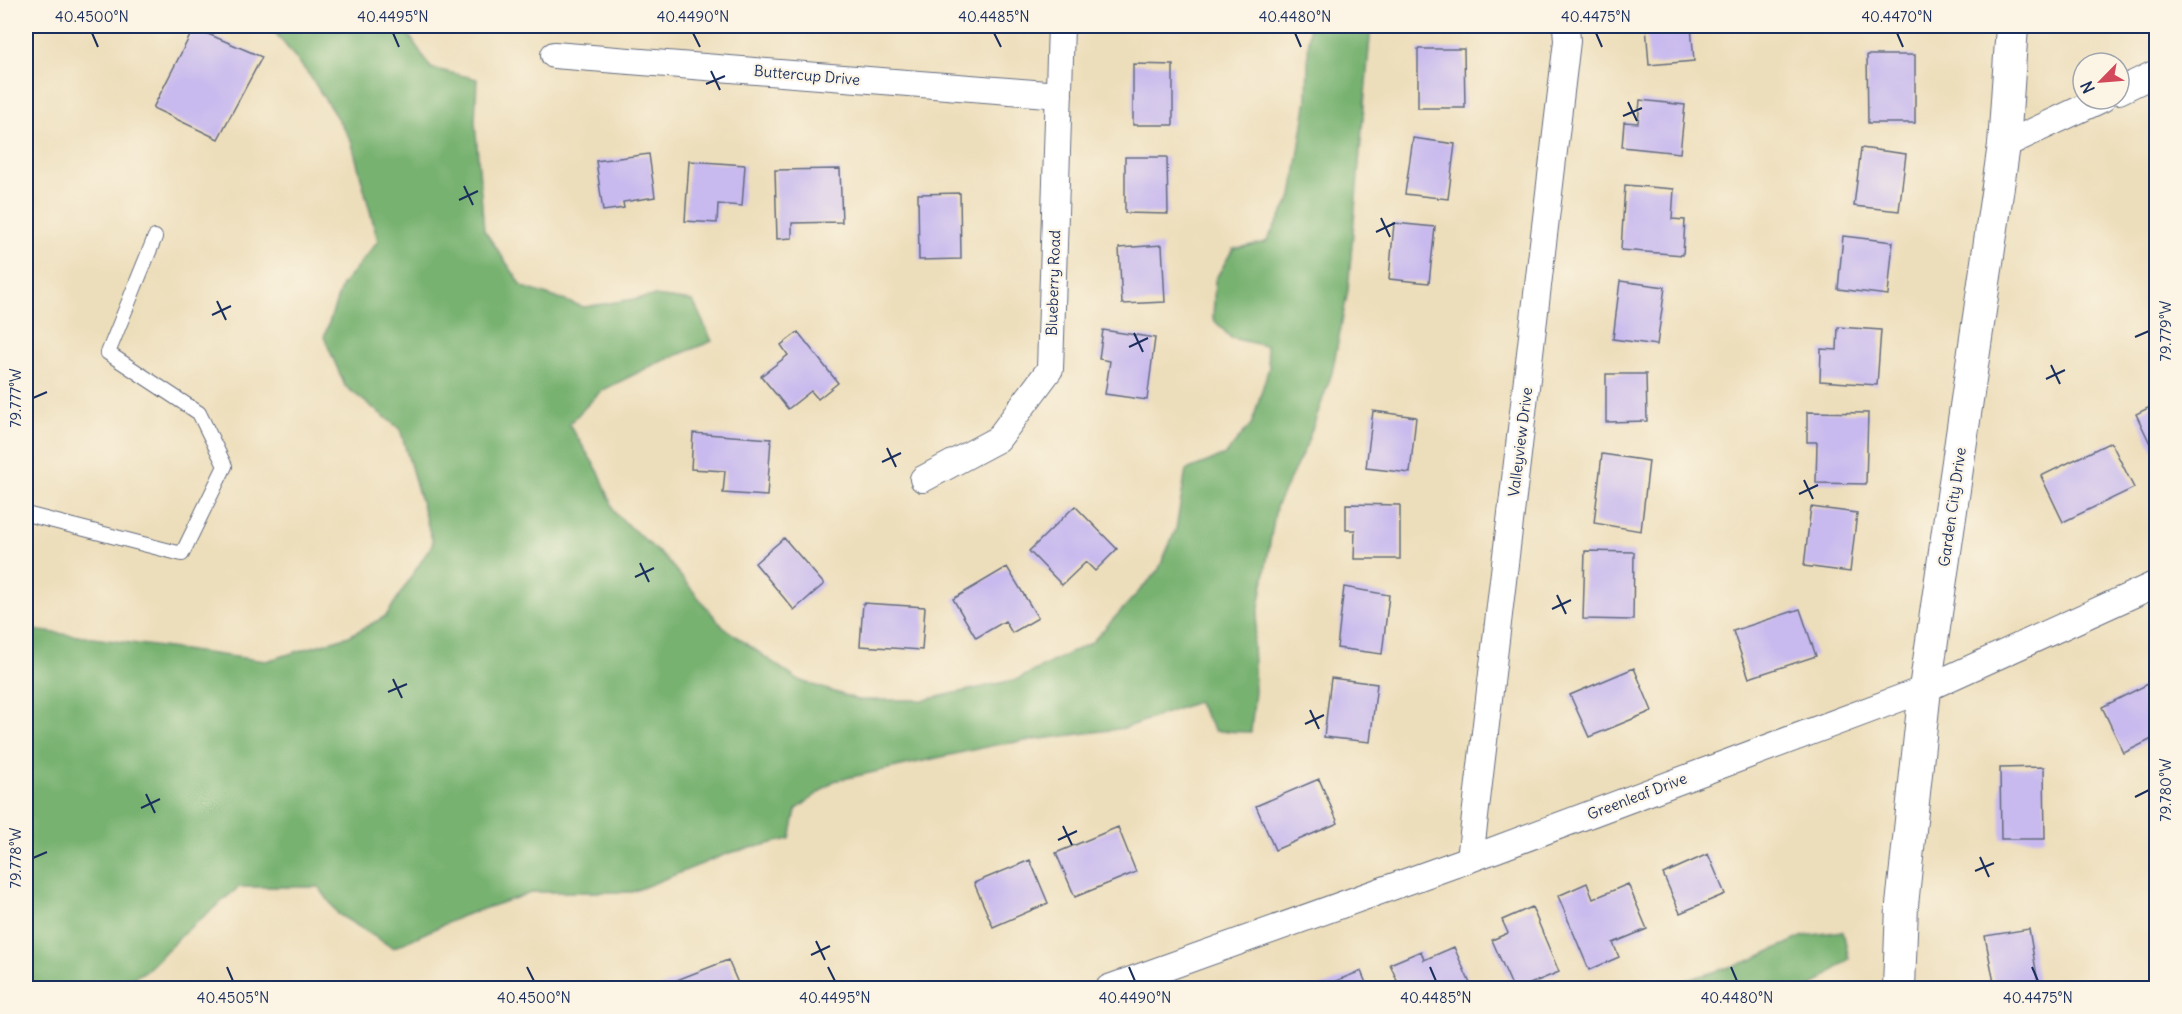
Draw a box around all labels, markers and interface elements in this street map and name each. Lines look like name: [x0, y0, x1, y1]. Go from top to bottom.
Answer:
text: 40.4500°N: [55, 7, 129, 26]
text: 40.4495°N: [357, 7, 429, 26]
text: 40.4490°N: [657, 7, 729, 26]
text: 40.4485°N: [958, 7, 1030, 26]
text: 40.4480°N: [1259, 7, 1331, 26]
text: 40.4475°N: [1561, 7, 1631, 26]
text: 40.4470°N: [1861, 7, 1933, 26]
north arrow: [2071, 51, 2131, 111]
street label: Buttercup Drive: [753, 61, 861, 89]
text: N: [2076, 78, 2099, 97]
street label: Blueberry Road: [1042, 230, 1064, 336]
text: 79.779°W: [2156, 300, 2175, 361]
text: 79.777°W: [6, 368, 25, 428]
street label: Valleyview Drive: [1504, 386, 1536, 498]
street label: Garden City Drive: [1934, 446, 1970, 568]
text: 79.780°W: [2156, 758, 2175, 822]
street label: Greenleaf Drive: [1584, 768, 1690, 824]
text: 79.778°W: [6, 827, 25, 888]
text: 40.4505°N: [197, 988, 269, 1007]
text: 40.4500°N: [497, 988, 571, 1007]
text: 40.4495°N: [799, 988, 871, 1007]
text: 40.4490°N: [1099, 988, 1171, 1007]
text: 40.4485°N: [1400, 988, 1472, 1007]
text: 40.4480°N: [1701, 988, 1773, 1007]
text: 40.4475°N: [2003, 988, 2073, 1007]

